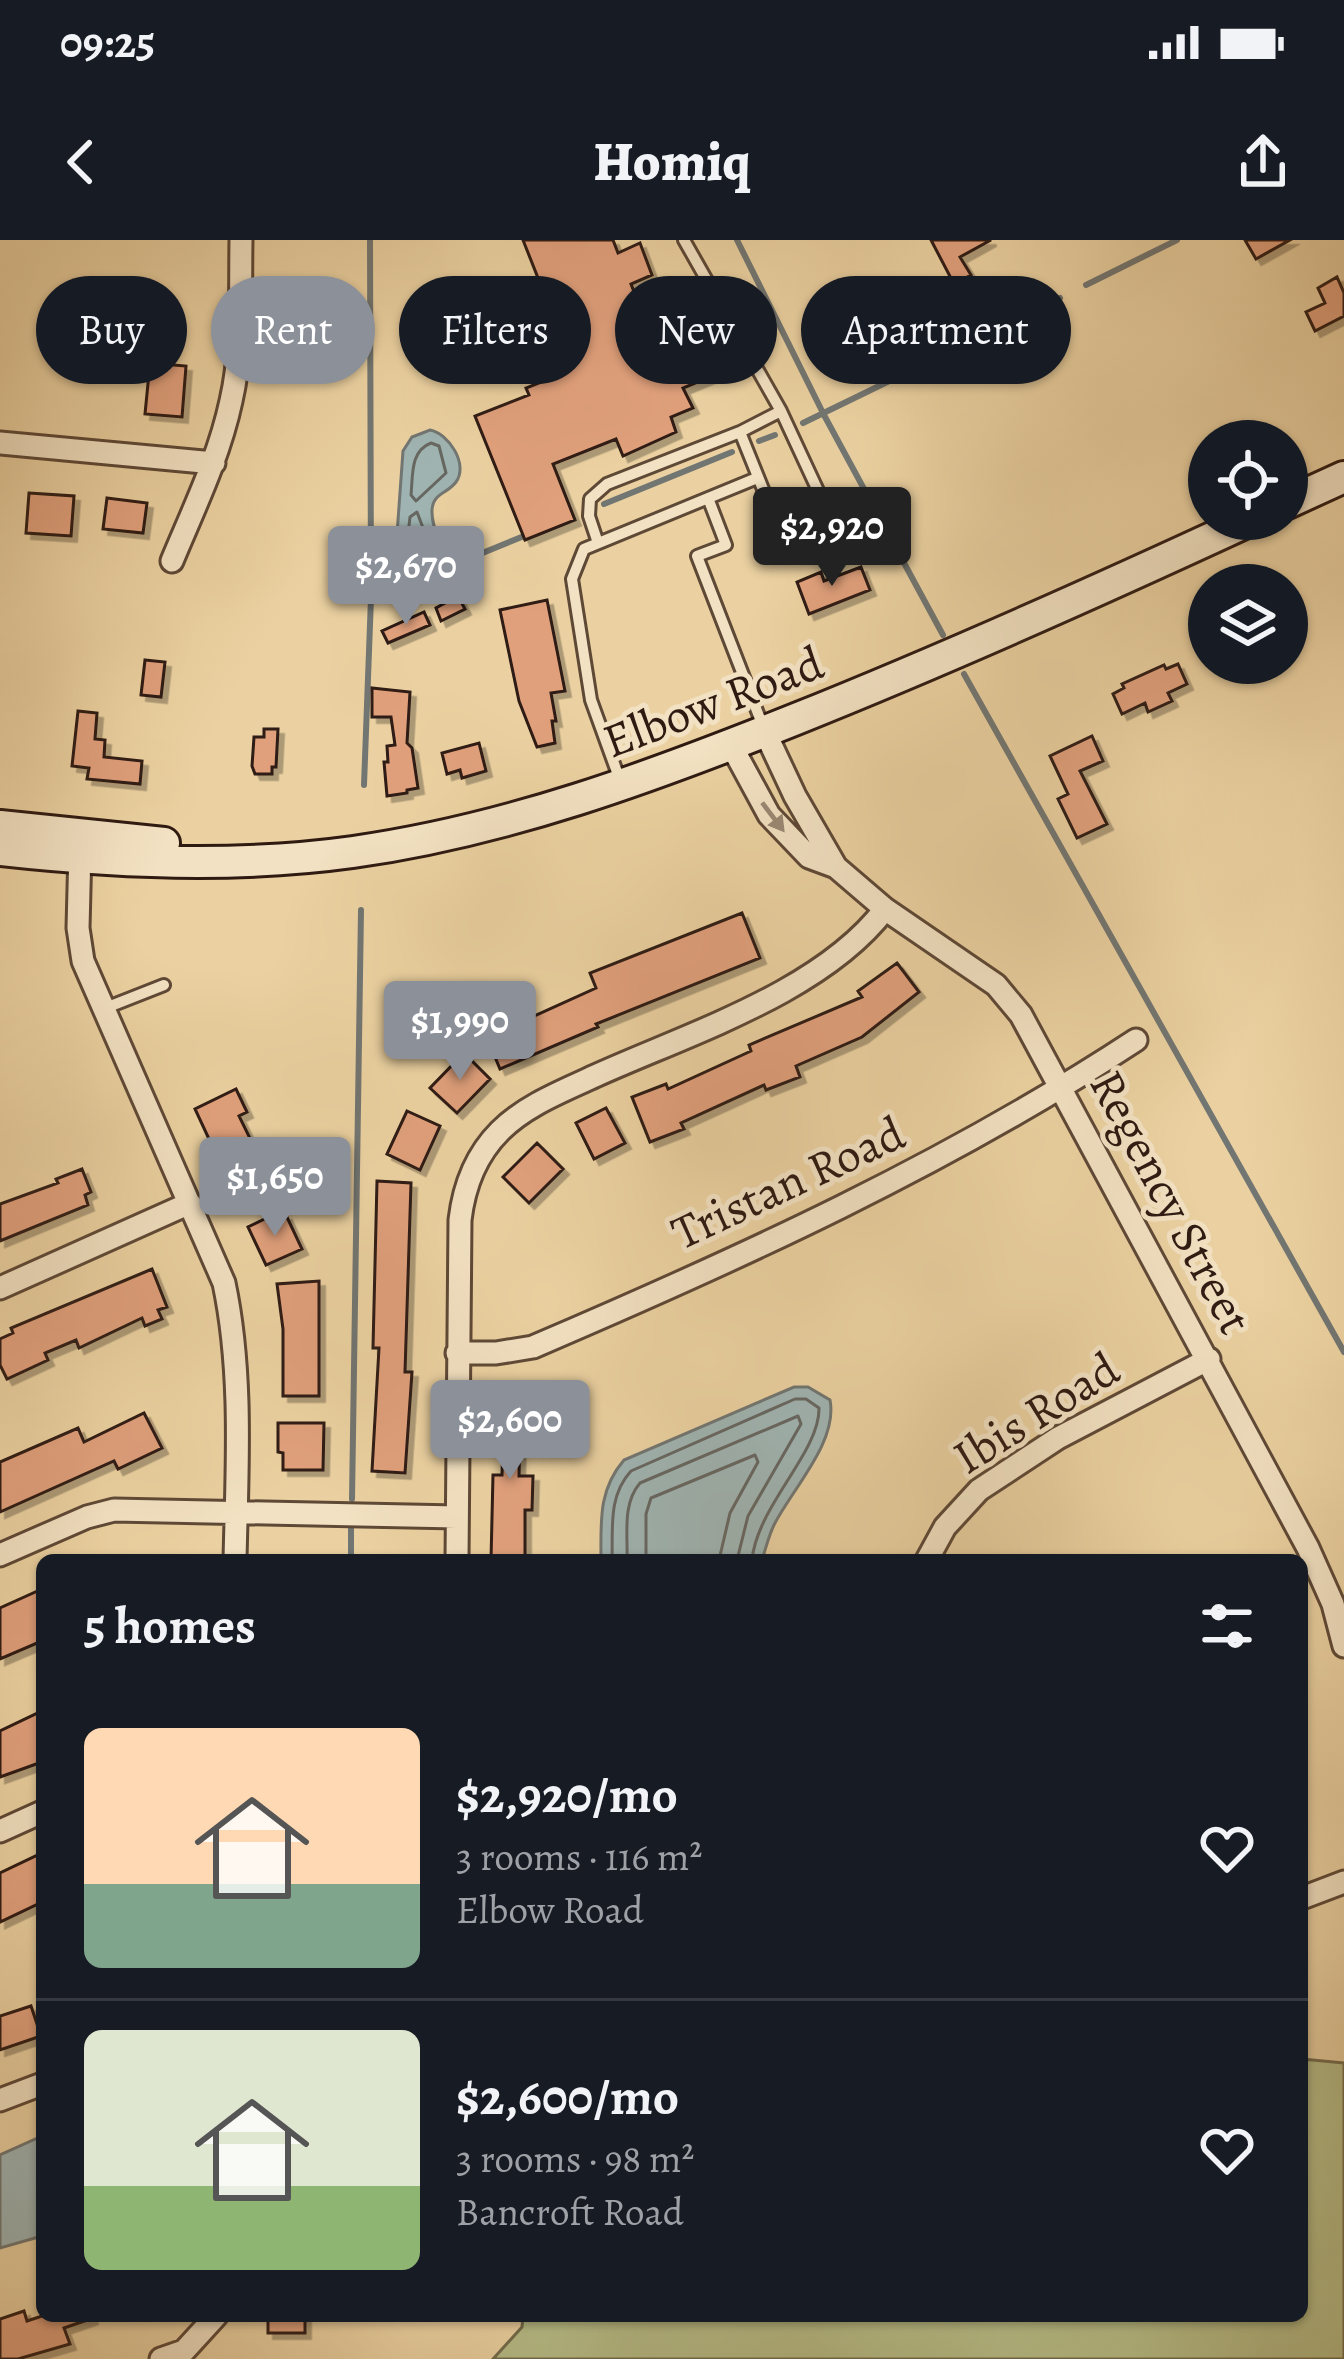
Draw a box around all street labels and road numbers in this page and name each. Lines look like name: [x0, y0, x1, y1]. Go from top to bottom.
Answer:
street label: Elbow Road: [593, 630, 833, 774]
street label: Regency Street: [1074, 1058, 1268, 1346]
street label: Tristan Road: [661, 1100, 915, 1266]
street label: Ibis Road: [940, 1336, 1132, 1490]

